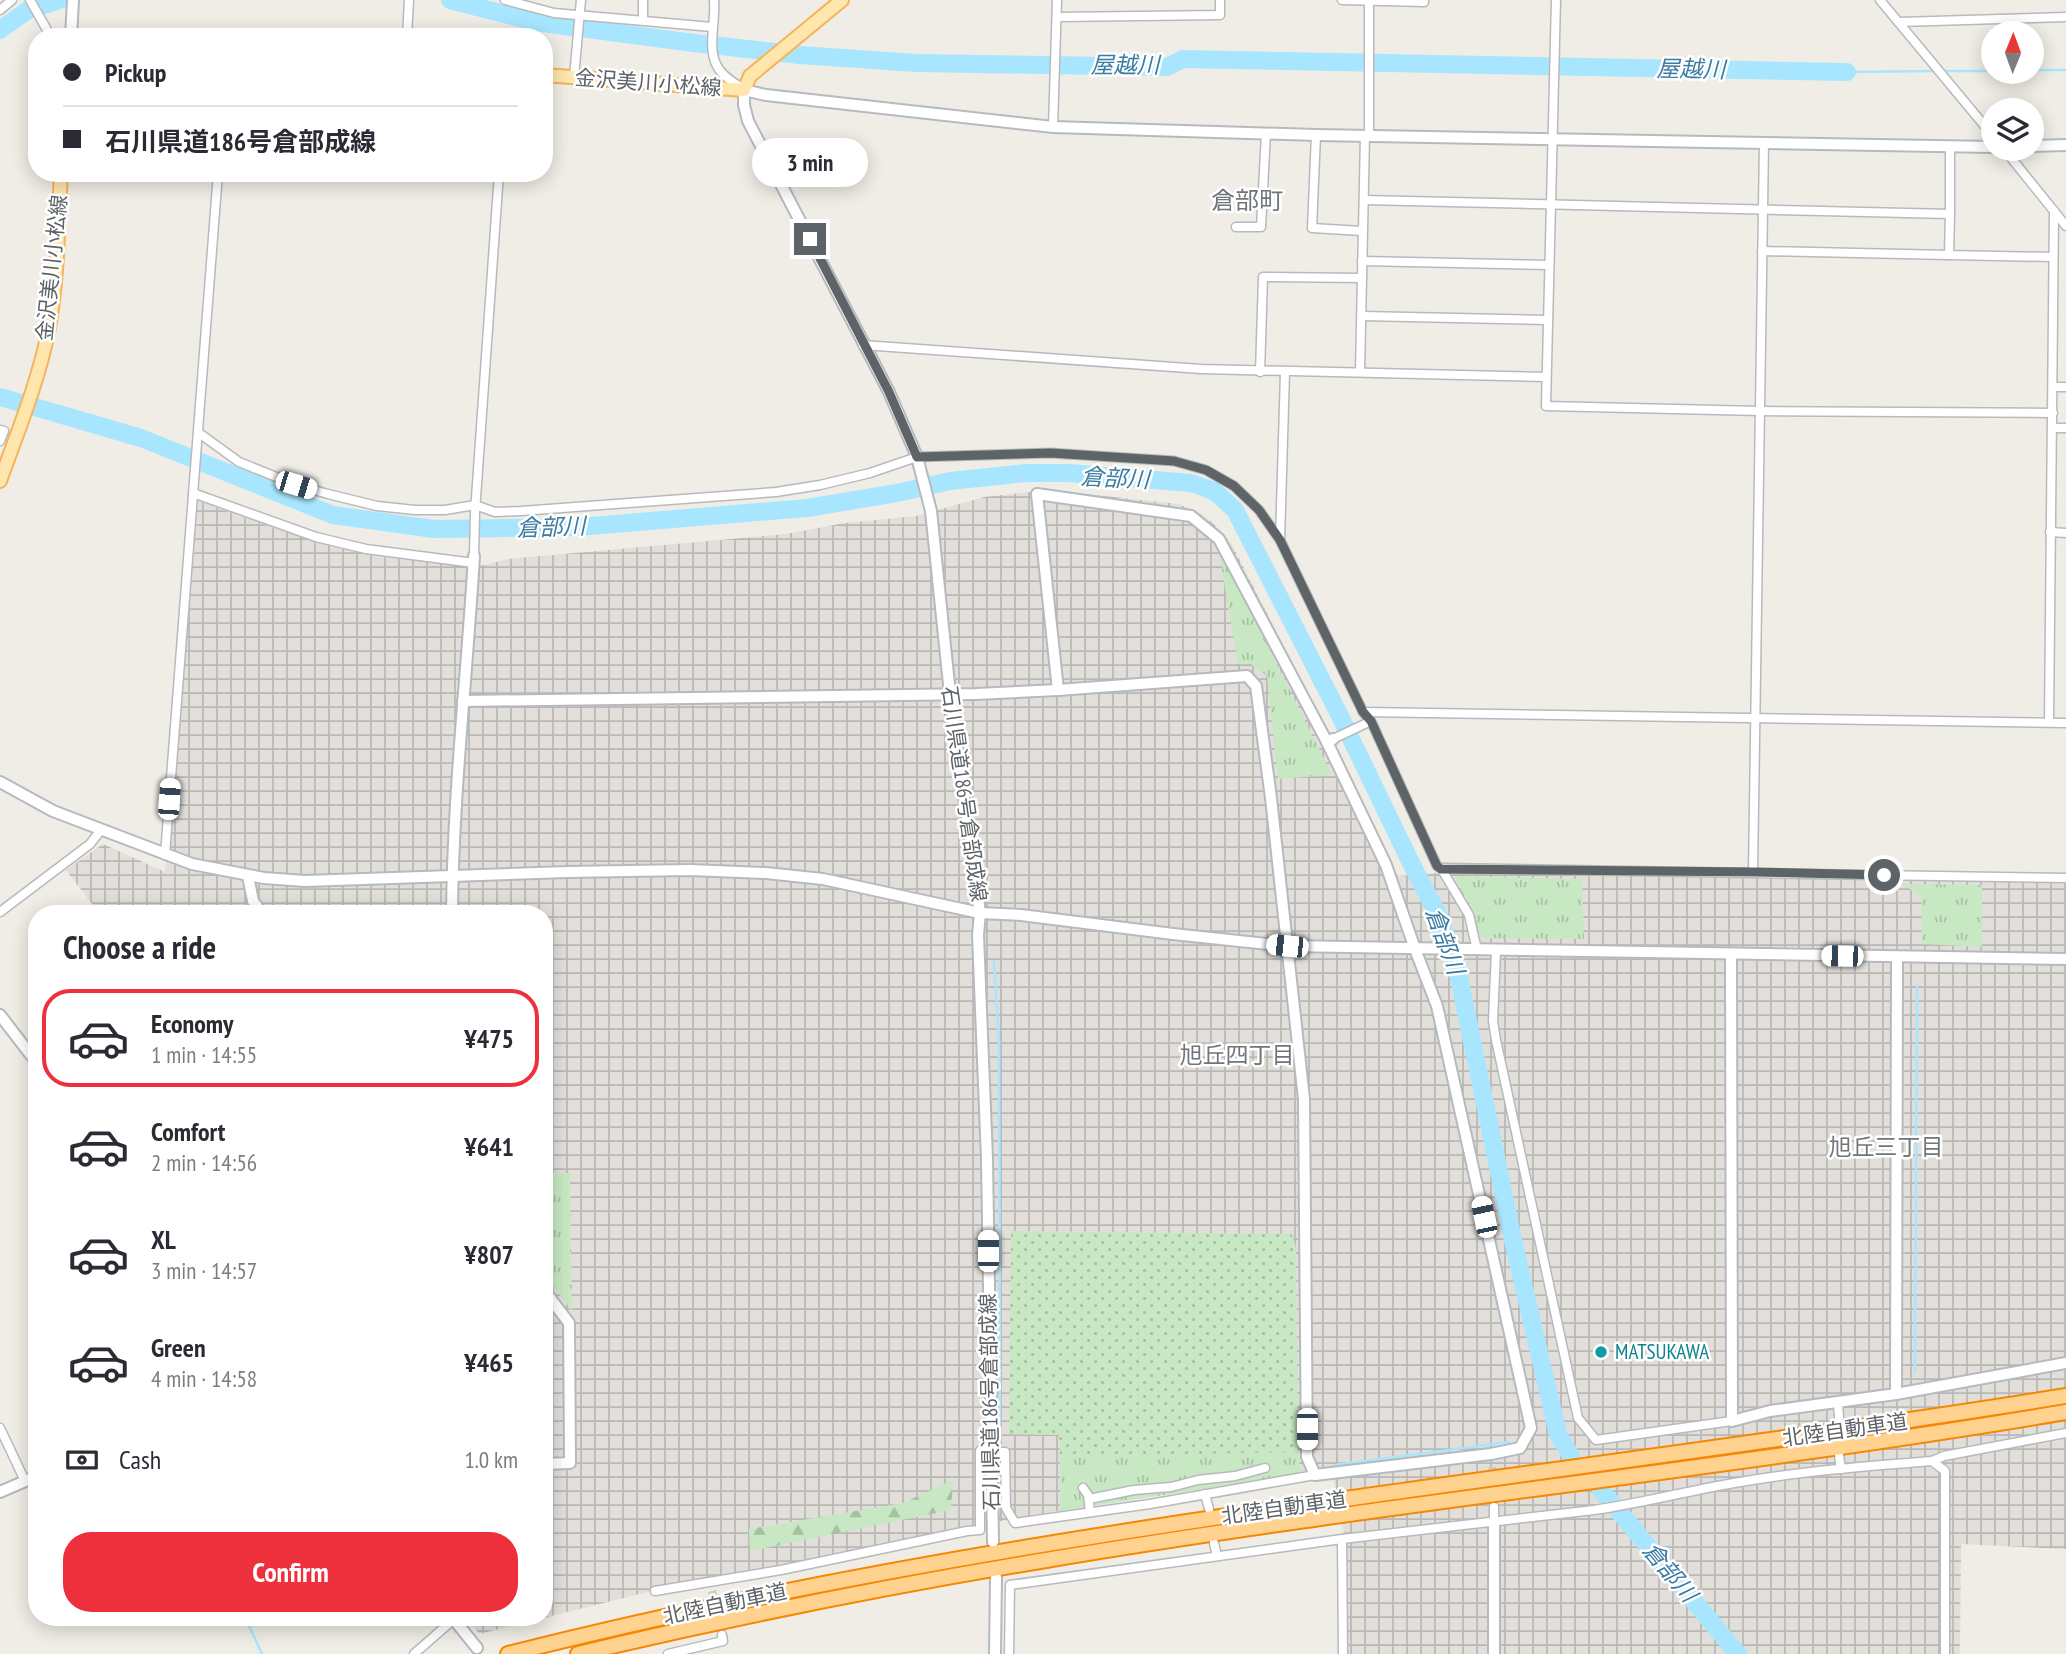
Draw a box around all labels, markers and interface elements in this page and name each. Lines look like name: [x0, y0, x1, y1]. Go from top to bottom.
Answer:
north arrow: [1981, 21, 2044, 84]
map controls: [1981, 21, 2044, 161]
water label: 屋越川: [1091, 50, 1163, 79]
water label: 屋越川: [1656, 53, 1729, 84]
text: Pickup: [105, 56, 166, 89]
street label: 金沢美川小松線: [574, 64, 722, 101]
button: layers: [1981, 98, 2044, 161]
text: 石川県道186号倉部成線: [105, 125, 376, 158]
callout: 3 min: [752, 138, 868, 187]
text: 3 min: [787, 148, 833, 177]
district label: 倉部町: [1211, 185, 1283, 216]
street label: 金沢美川小松線: [30, 193, 73, 342]
route end: [794, 223, 826, 255]
water label: 倉部川: [1080, 461, 1153, 494]
car: [273, 469, 320, 501]
water label: 倉部川: [516, 511, 589, 542]
street label: 石川県道186号倉部成線: [936, 684, 993, 903]
car: [158, 777, 181, 821]
route start: [1868, 859, 1900, 891]
water label: 倉部川: [1420, 903, 1472, 981]
text: Choose a ride: [63, 926, 216, 968]
car: [1266, 933, 1309, 959]
car: [1821, 945, 1864, 967]
icon: car: [67, 1007, 130, 1070]
text: Economy: [151, 1007, 233, 1040]
text: ¥475: [464, 1022, 514, 1055]
text: 1 min · 14:55: [151, 1040, 257, 1069]
district label: 旭丘四丁目: [1180, 1040, 1295, 1069]
icon: car: [67, 1115, 130, 1178]
text: Comfort: [151, 1115, 225, 1148]
text: ¥641: [464, 1130, 514, 1163]
district label: 旭丘三丁目: [1829, 1132, 1944, 1161]
text: 2 min · 14:56: [151, 1148, 257, 1177]
car: [1470, 1194, 1499, 1240]
icon: car: [67, 1223, 130, 1286]
text: XL: [151, 1223, 176, 1256]
car: [978, 1230, 999, 1272]
text: ¥807: [464, 1238, 514, 1271]
text: 3 min · 14:57: [151, 1256, 257, 1285]
street label: 石川県道186号倉部成線: [974, 1293, 1005, 1511]
icon: car: [67, 1331, 130, 1394]
text: Green: [151, 1331, 206, 1364]
place label: MATSUKAWA: [1615, 1338, 1709, 1365]
marker: MATSUKAWA: [1593, 1344, 1609, 1360]
text: ¥465: [464, 1346, 514, 1379]
text: 4 min · 14:58: [151, 1364, 257, 1393]
street label: 北陸自動車道: [1781, 1407, 1909, 1452]
car: [1297, 1408, 1318, 1450]
icon: cash: [63, 1441, 101, 1479]
text: Cash: [119, 1443, 161, 1476]
text: 1.0 km: [464, 1445, 518, 1474]
street label: 北陸自動車道: [1220, 1485, 1348, 1530]
button: Confirm: [63, 1532, 518, 1612]
water label: 倉部川: [1637, 1536, 1706, 1610]
street label: 北陸自動車道: [660, 1577, 789, 1630]

